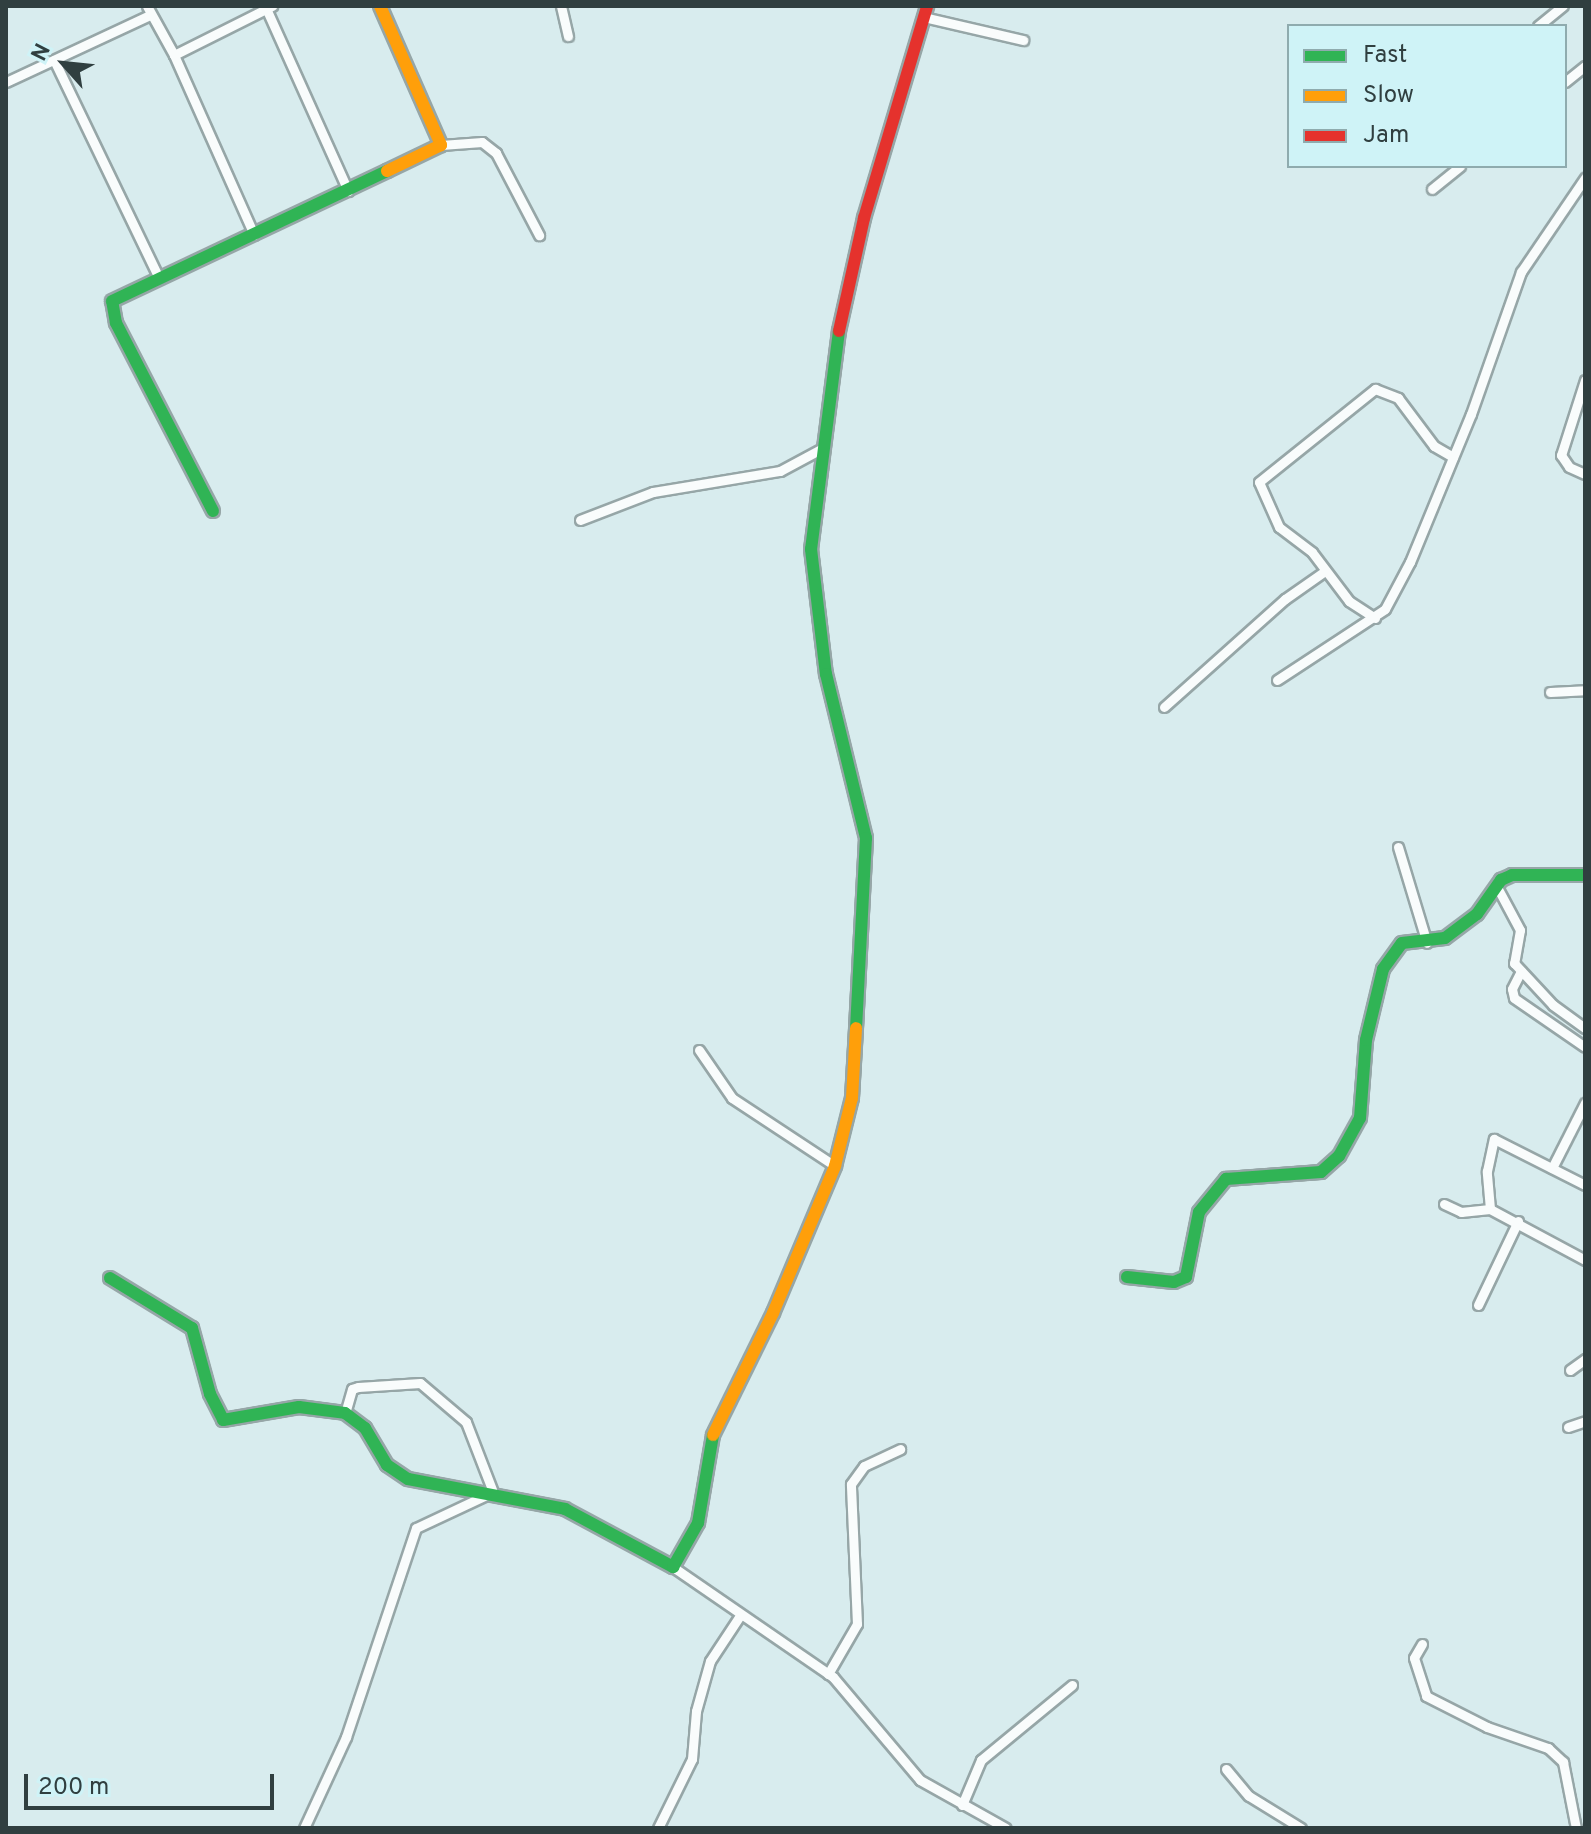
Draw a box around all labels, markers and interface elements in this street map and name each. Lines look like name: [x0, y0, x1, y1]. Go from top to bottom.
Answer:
north arrow: [24, 24, 104, 104]
legend: [1287, 24, 1567, 168]
text: N: [27, 40, 58, 66]
text: Fast: [1363, 41, 1407, 71]
text: Slow: [1363, 81, 1414, 111]
text: Jam: [1363, 121, 1409, 151]
scale bar: [28, 1758, 278, 1808]
text: 200 m: [38, 1773, 109, 1803]

